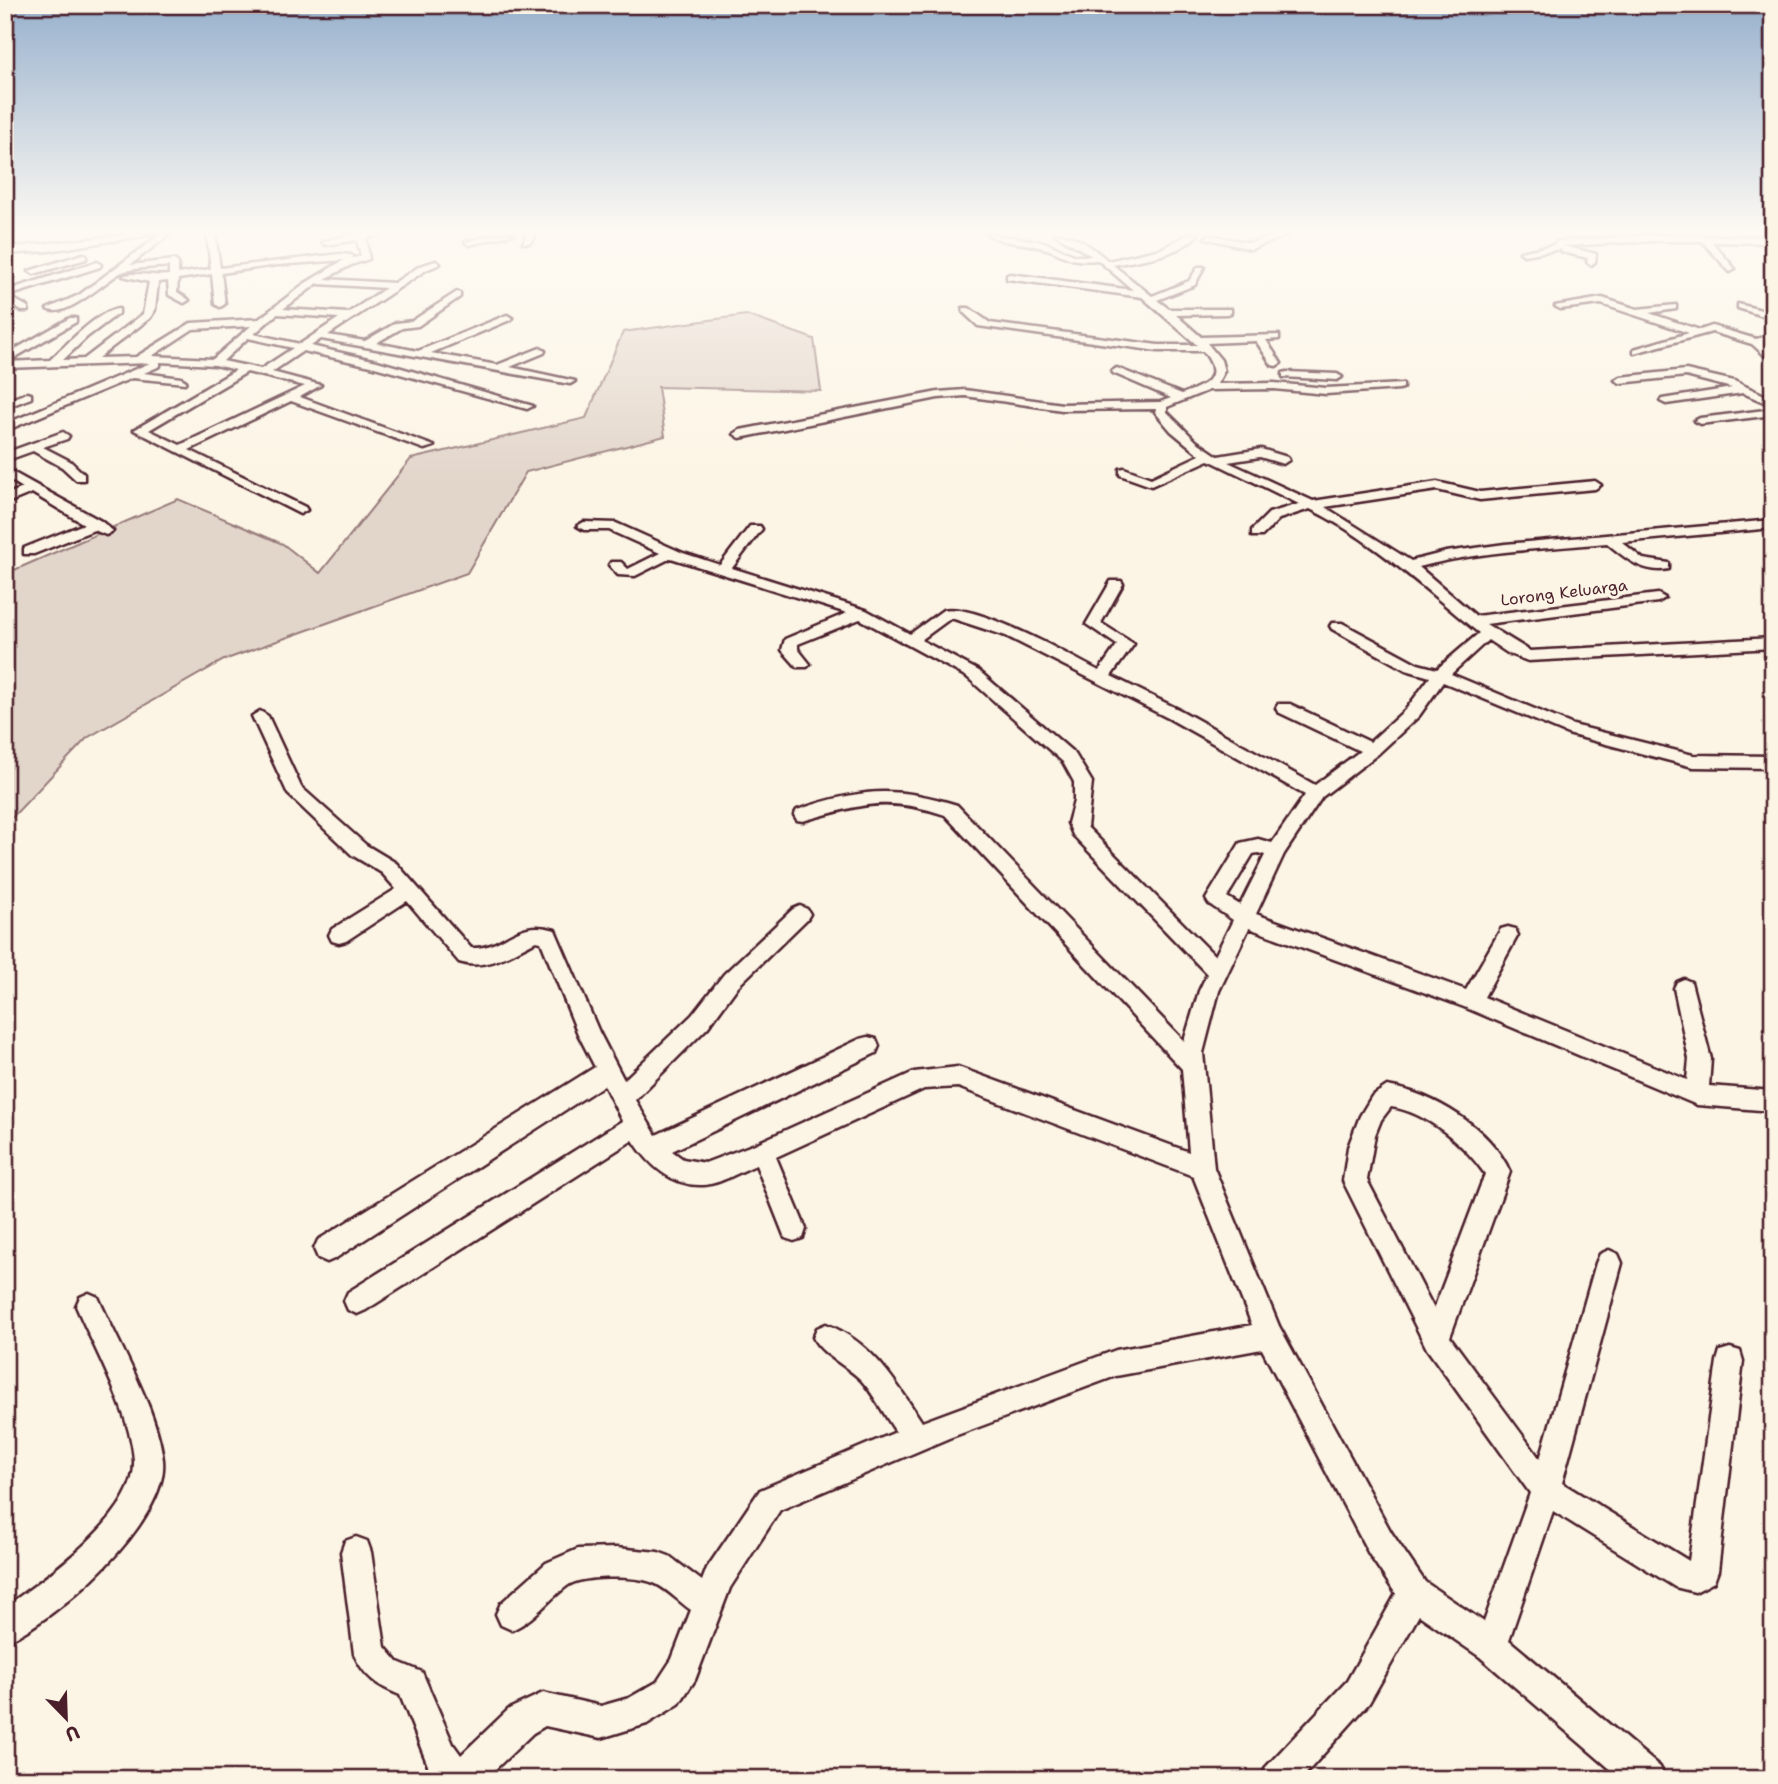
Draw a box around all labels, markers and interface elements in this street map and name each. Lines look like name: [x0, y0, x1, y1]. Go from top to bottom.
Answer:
street label: Lorong Keluarga: [1499, 574, 1629, 611]
north arrow: [32, 1682, 102, 1752]
text: U: [62, 1719, 83, 1747]

